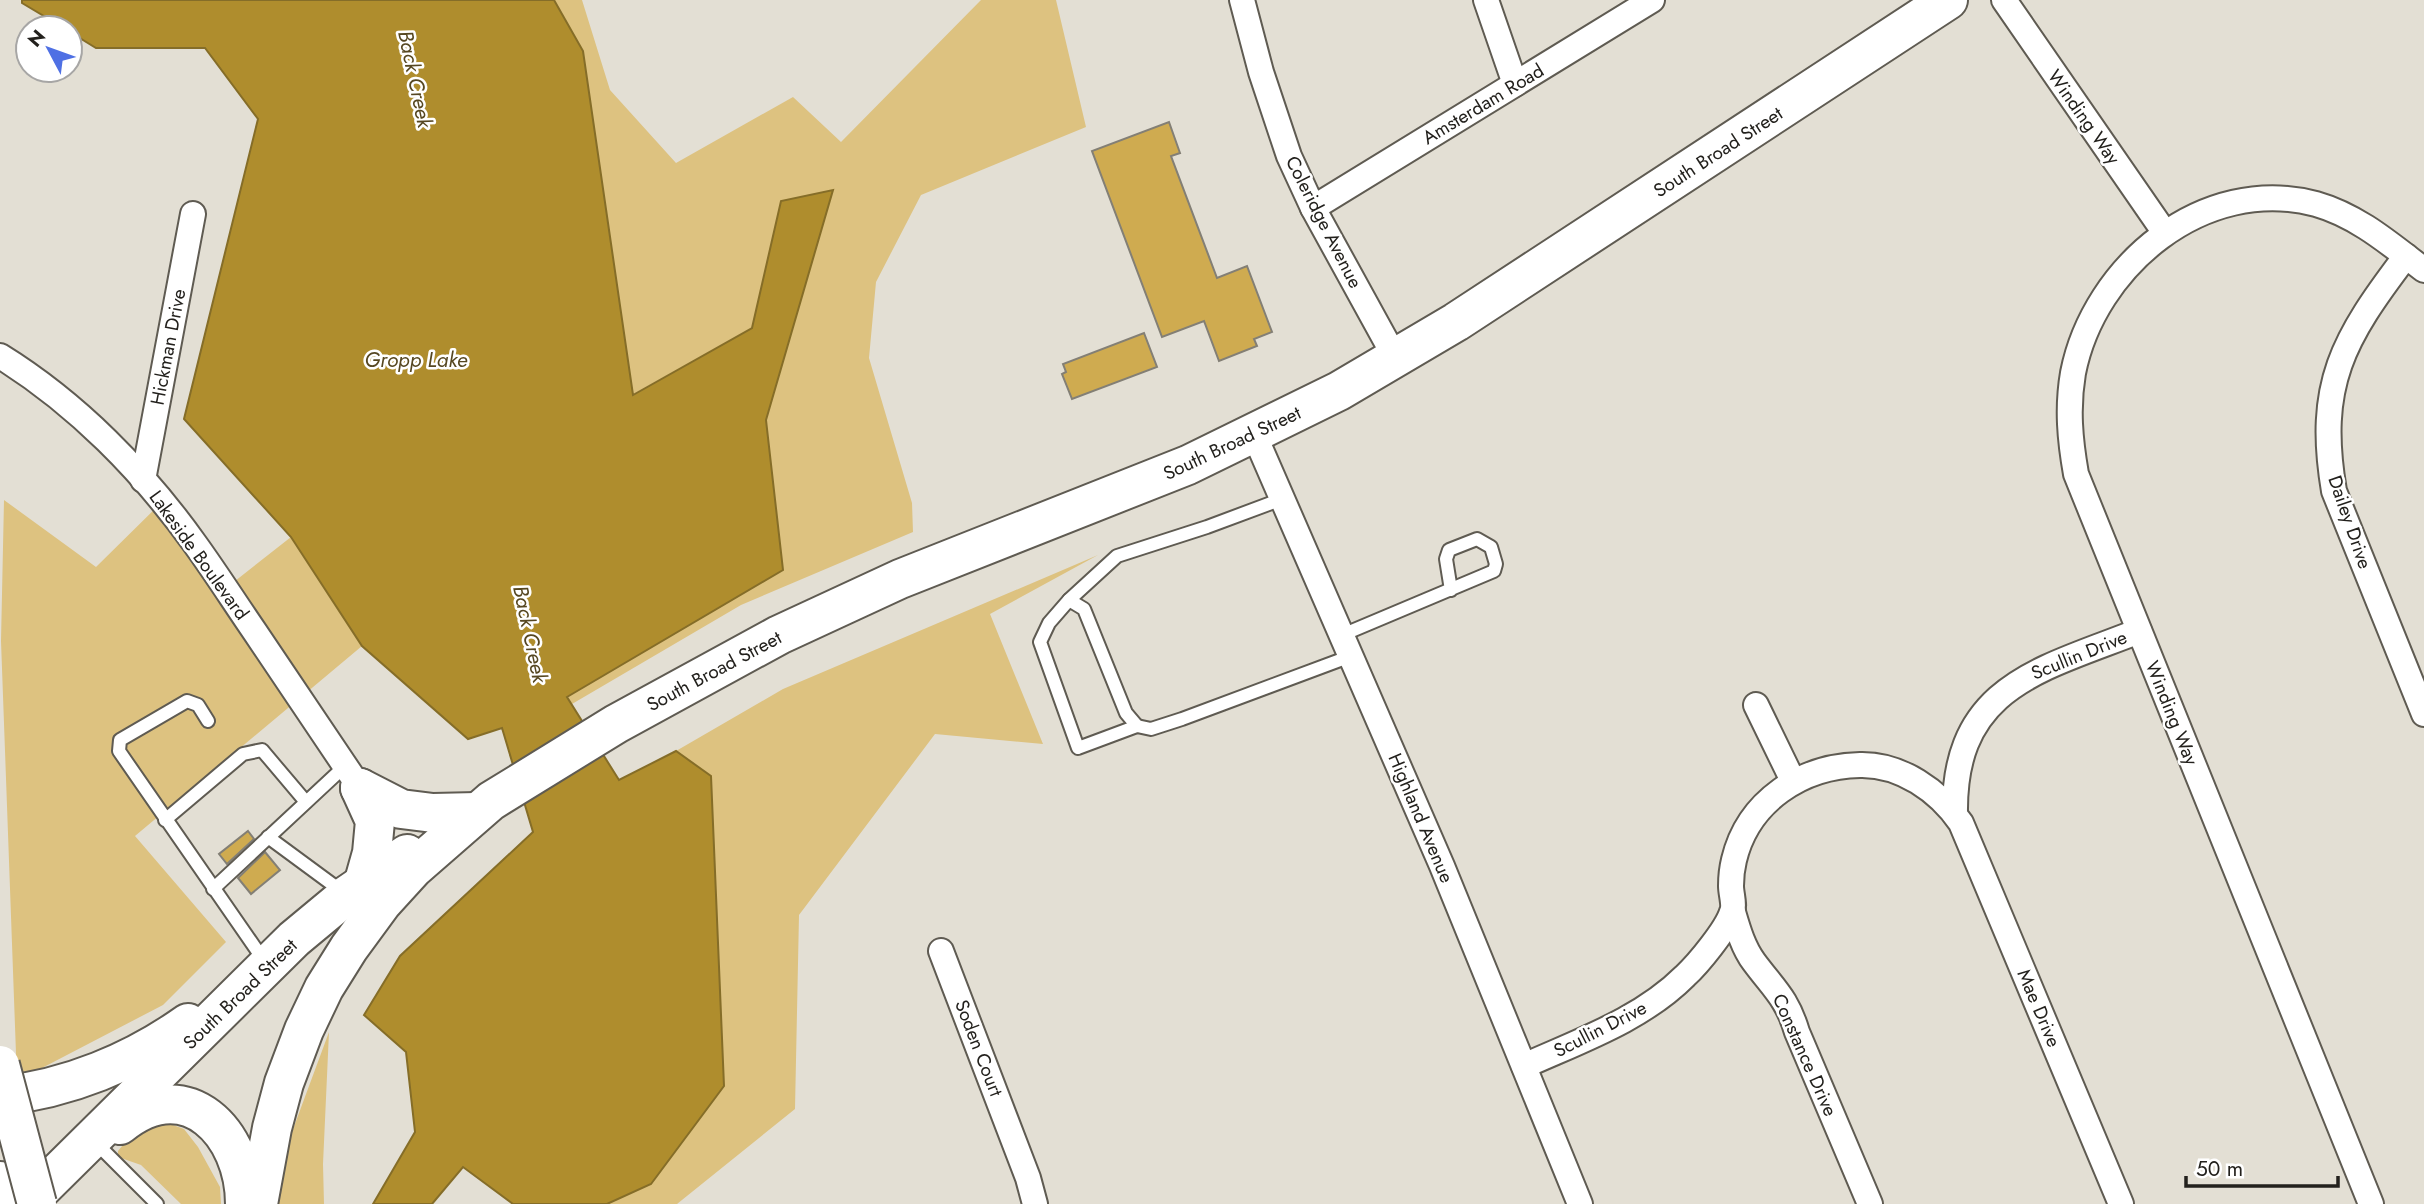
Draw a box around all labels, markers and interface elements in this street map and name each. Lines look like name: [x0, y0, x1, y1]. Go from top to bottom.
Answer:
north arrow: [14, 14, 84, 84]
text: N: [21, 24, 52, 53]
water label: Back Creek: [390, 28, 440, 131]
street label: Amsterdam Road: [1417, 57, 1549, 151]
street label: Winding Way: [2041, 64, 2127, 170]
street label: South Broad Street: [1648, 100, 1788, 204]
street label: Coleridge Avenue: [1279, 151, 1369, 293]
street label: Hickman Drive: [144, 286, 193, 407]
water label: Gropp Lake: [364, 345, 468, 375]
street label: South Broad Street: [1159, 399, 1306, 487]
street label: Dailey Drive: [2321, 472, 2379, 573]
street label: Lakeside Boulevard: [143, 485, 255, 625]
water label: Back Creek: [505, 583, 555, 686]
street label: Scullin Drive: [2027, 623, 2131, 686]
street label: South Broad Street: [642, 624, 787, 718]
street label: Winding Way: [2139, 657, 2205, 770]
street label: Highland Avenue: [1382, 749, 1461, 887]
street label: South Broad Street: [177, 932, 303, 1056]
street label: Mae Drive: [2011, 965, 2068, 1051]
street label: Constance Drive: [1766, 989, 1844, 1121]
street label: Scullin Drive: [1549, 994, 1651, 1064]
street label: Soden Court: [948, 996, 1010, 1101]
scale bar: [2186, 1144, 2338, 1188]
text: 50 m: [2196, 1154, 2243, 1184]

